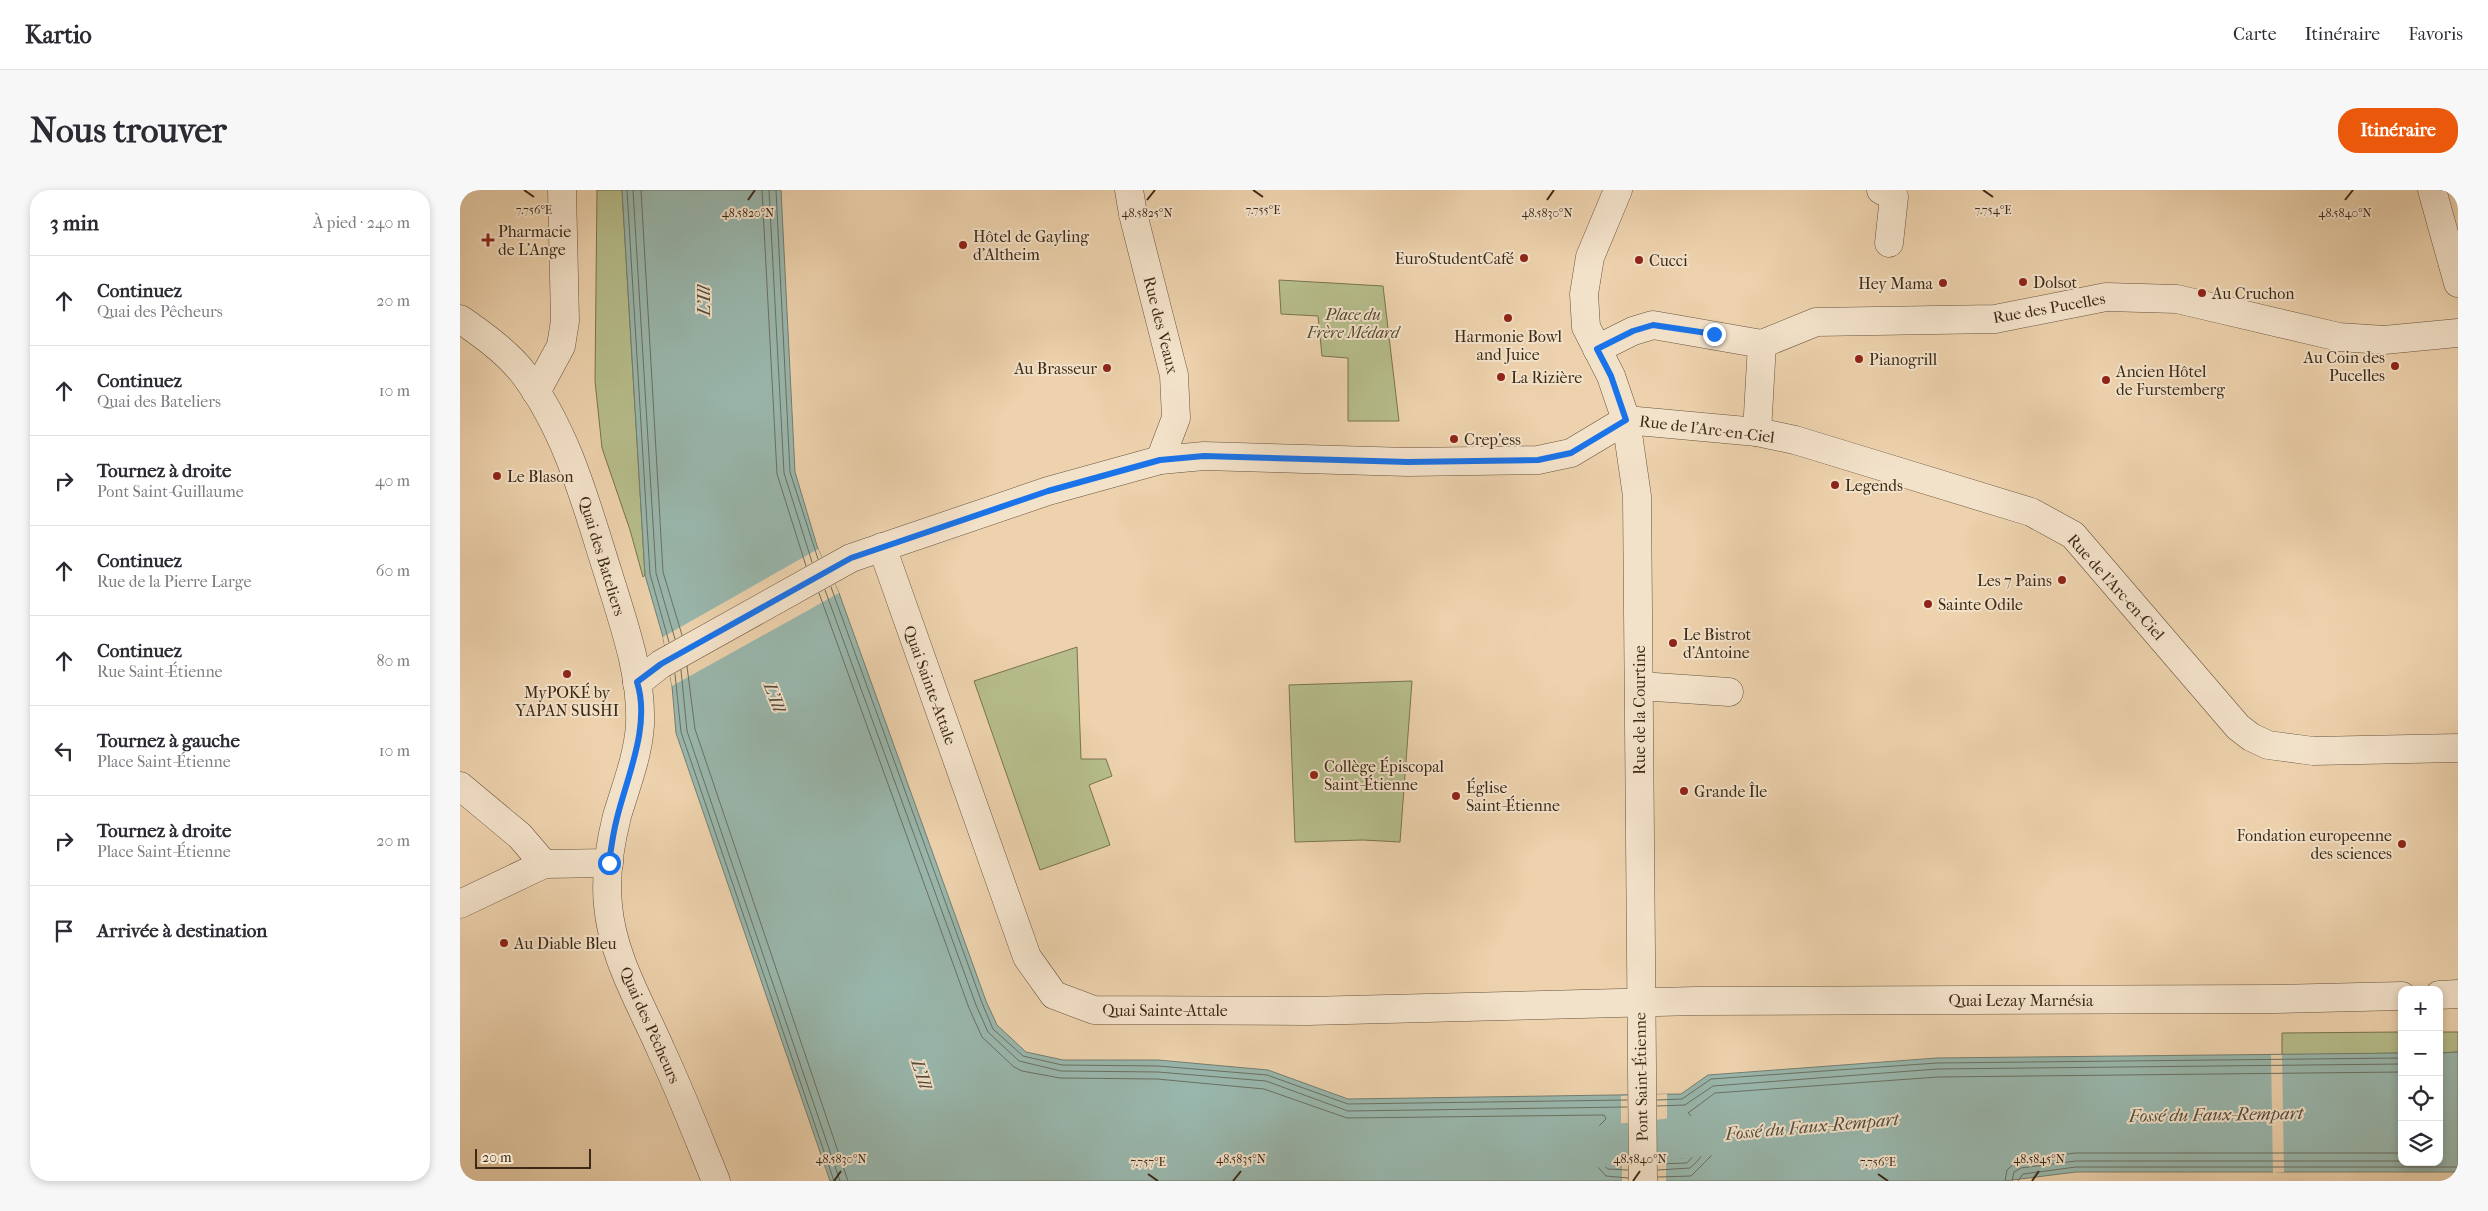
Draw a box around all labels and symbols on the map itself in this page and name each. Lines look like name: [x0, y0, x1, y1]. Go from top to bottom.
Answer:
text: 7.756°E: [516, 203, 552, 217]
text: 7.755°E: [1245, 203, 1281, 217]
text: 7.754°E: [1975, 203, 2012, 217]
text: 48.5820°N: [722, 206, 774, 220]
text: 48.5825°N: [1122, 206, 1173, 220]
text: 48.5830°N: [1521, 206, 1573, 220]
text: 48.5840°N: [2318, 206, 2372, 220]
place label: Pharmacie de L'Ange: [498, 222, 571, 259]
place label: Hôtel de Gayling d'Altheim: [973, 227, 1089, 264]
marker: Pharmacie de L'Ange: [482, 234, 494, 246]
marker: Hôtel de Gayling d'Altheim: [957, 239, 969, 251]
place label: EuroStudentCafé: [1395, 249, 1514, 268]
place label: Cucci: [1649, 251, 1688, 270]
marker: EuroStudentCafé: [1518, 252, 1530, 264]
marker: Cucci: [1633, 254, 1645, 266]
place label: Dolsot: [2033, 273, 2078, 292]
street label: Rue des Veaux: [1140, 274, 1182, 376]
place label: Hey Mama: [1858, 274, 1934, 293]
marker: Dolsot: [2017, 276, 2029, 288]
marker: Hey Mama: [1937, 277, 1949, 289]
water label: L'Ill: [694, 283, 715, 318]
place label: Au Cruchon: [2211, 284, 2295, 303]
marker: Au Cruchon: [2196, 287, 2208, 299]
street label: Rue des Pucelles: [1991, 289, 2107, 327]
park label: Place du Frère Médard: [1306, 305, 1401, 342]
marker: Harmonie Bowl and Juice: [1502, 312, 1514, 324]
route end: [1703, 323, 1726, 346]
place label: Harmonie Bowl and Juice: [1454, 327, 1562, 364]
place label: Au Coin des Pucelles: [2303, 348, 2385, 385]
place label: Pianogrill: [1869, 350, 1938, 369]
marker: Pianogrill: [1853, 353, 1865, 365]
place label: Au Brasseur: [1013, 359, 1097, 378]
marker: Au Coin des Pucelles: [2389, 360, 2401, 372]
marker: Au Brasseur: [1101, 362, 1113, 374]
place label: Ancien Hôtel de Furstemberg: [2115, 362, 2225, 399]
place label: La Rizière: [1511, 368, 1582, 387]
marker: La Rizière: [1495, 371, 1507, 383]
marker: Ancien Hôtel de Furstemberg: [2100, 374, 2112, 386]
street label: Rue de l'Arc-en-Ciel: [1638, 411, 1776, 447]
place label: Crep'ess: [1464, 430, 1521, 449]
marker: Crep'ess: [1448, 433, 1460, 445]
place label: Le Blason: [507, 467, 574, 486]
marker: Le Blason: [491, 470, 503, 482]
place label: Legends: [1845, 476, 1903, 495]
marker: Legends: [1829, 479, 1841, 491]
street label: Quai des Bateliers: [575, 494, 629, 618]
street label: Rue de l'Arc-en-Ciel: [2063, 530, 2169, 644]
place label: Les 7 Pains: [1977, 571, 2052, 590]
marker: Les 7 Pains: [2056, 574, 2068, 586]
place label: Sainte Odile: [1938, 595, 2023, 614]
marker: Sainte Odile: [1922, 598, 1934, 610]
street label: Quai Sainte-Attale: [900, 623, 960, 747]
place label: Le Bistrot d'Antoine: [1683, 625, 1752, 662]
marker: Le Bistrot d'Antoine: [1667, 637, 1679, 649]
street label: Rue de la Courtine: [1630, 645, 1649, 775]
marker: MyPOKÉ by YAPAN SUSHI: [561, 668, 573, 680]
water label: L'Ill: [758, 677, 790, 717]
place label: MyPOKÉ by YAPAN SUSHI: [514, 682, 619, 720]
place label: Collège Épiscopal Saint-Étienne: [1324, 756, 1445, 794]
marker: Collège Épiscopal Saint-Étienne: [1308, 769, 1320, 781]
place label: Église Saint-Étienne: [1466, 777, 1560, 815]
place label: Grande Île: [1694, 781, 1767, 801]
marker: Grande Île: [1678, 785, 1690, 797]
marker: Église Saint-Étienne: [1450, 790, 1462, 802]
place label: Fondation europeenne des sciences: [2236, 826, 2392, 863]
marker: Fondation europeenne des sciences: [2396, 838, 2408, 850]
route start: [598, 852, 621, 875]
place label: Au Diable Bleu: [513, 934, 617, 953]
marker: Au Diable Bleu: [498, 937, 510, 949]
street label: Quai des Pêcheurs: [616, 964, 684, 1086]
street label: Quai Lezay Marnésia: [1949, 991, 2094, 1010]
street label: Quai Sainte-Attale: [1102, 1001, 1228, 1020]
street label: Pont Saint-Étienne: [1629, 1012, 1652, 1142]
water label: L'Ill: [906, 1055, 936, 1094]
water label: Fossé du Faux-Rempart: [2128, 1103, 2305, 1127]
water label: Fossé du Faux-Rempart: [1723, 1109, 1901, 1145]
scale bar: [475, 1146, 591, 1169]
text: 48.5830°N: [815, 1152, 867, 1166]
text: 48.5835°N: [1216, 1152, 1266, 1166]
text: 48.5840°N: [1613, 1152, 1667, 1166]
text: 48.5845°N: [2013, 1152, 2065, 1166]
text: 7.757°E: [1130, 1155, 1166, 1169]
text: 7.756°E: [1860, 1155, 1896, 1169]

